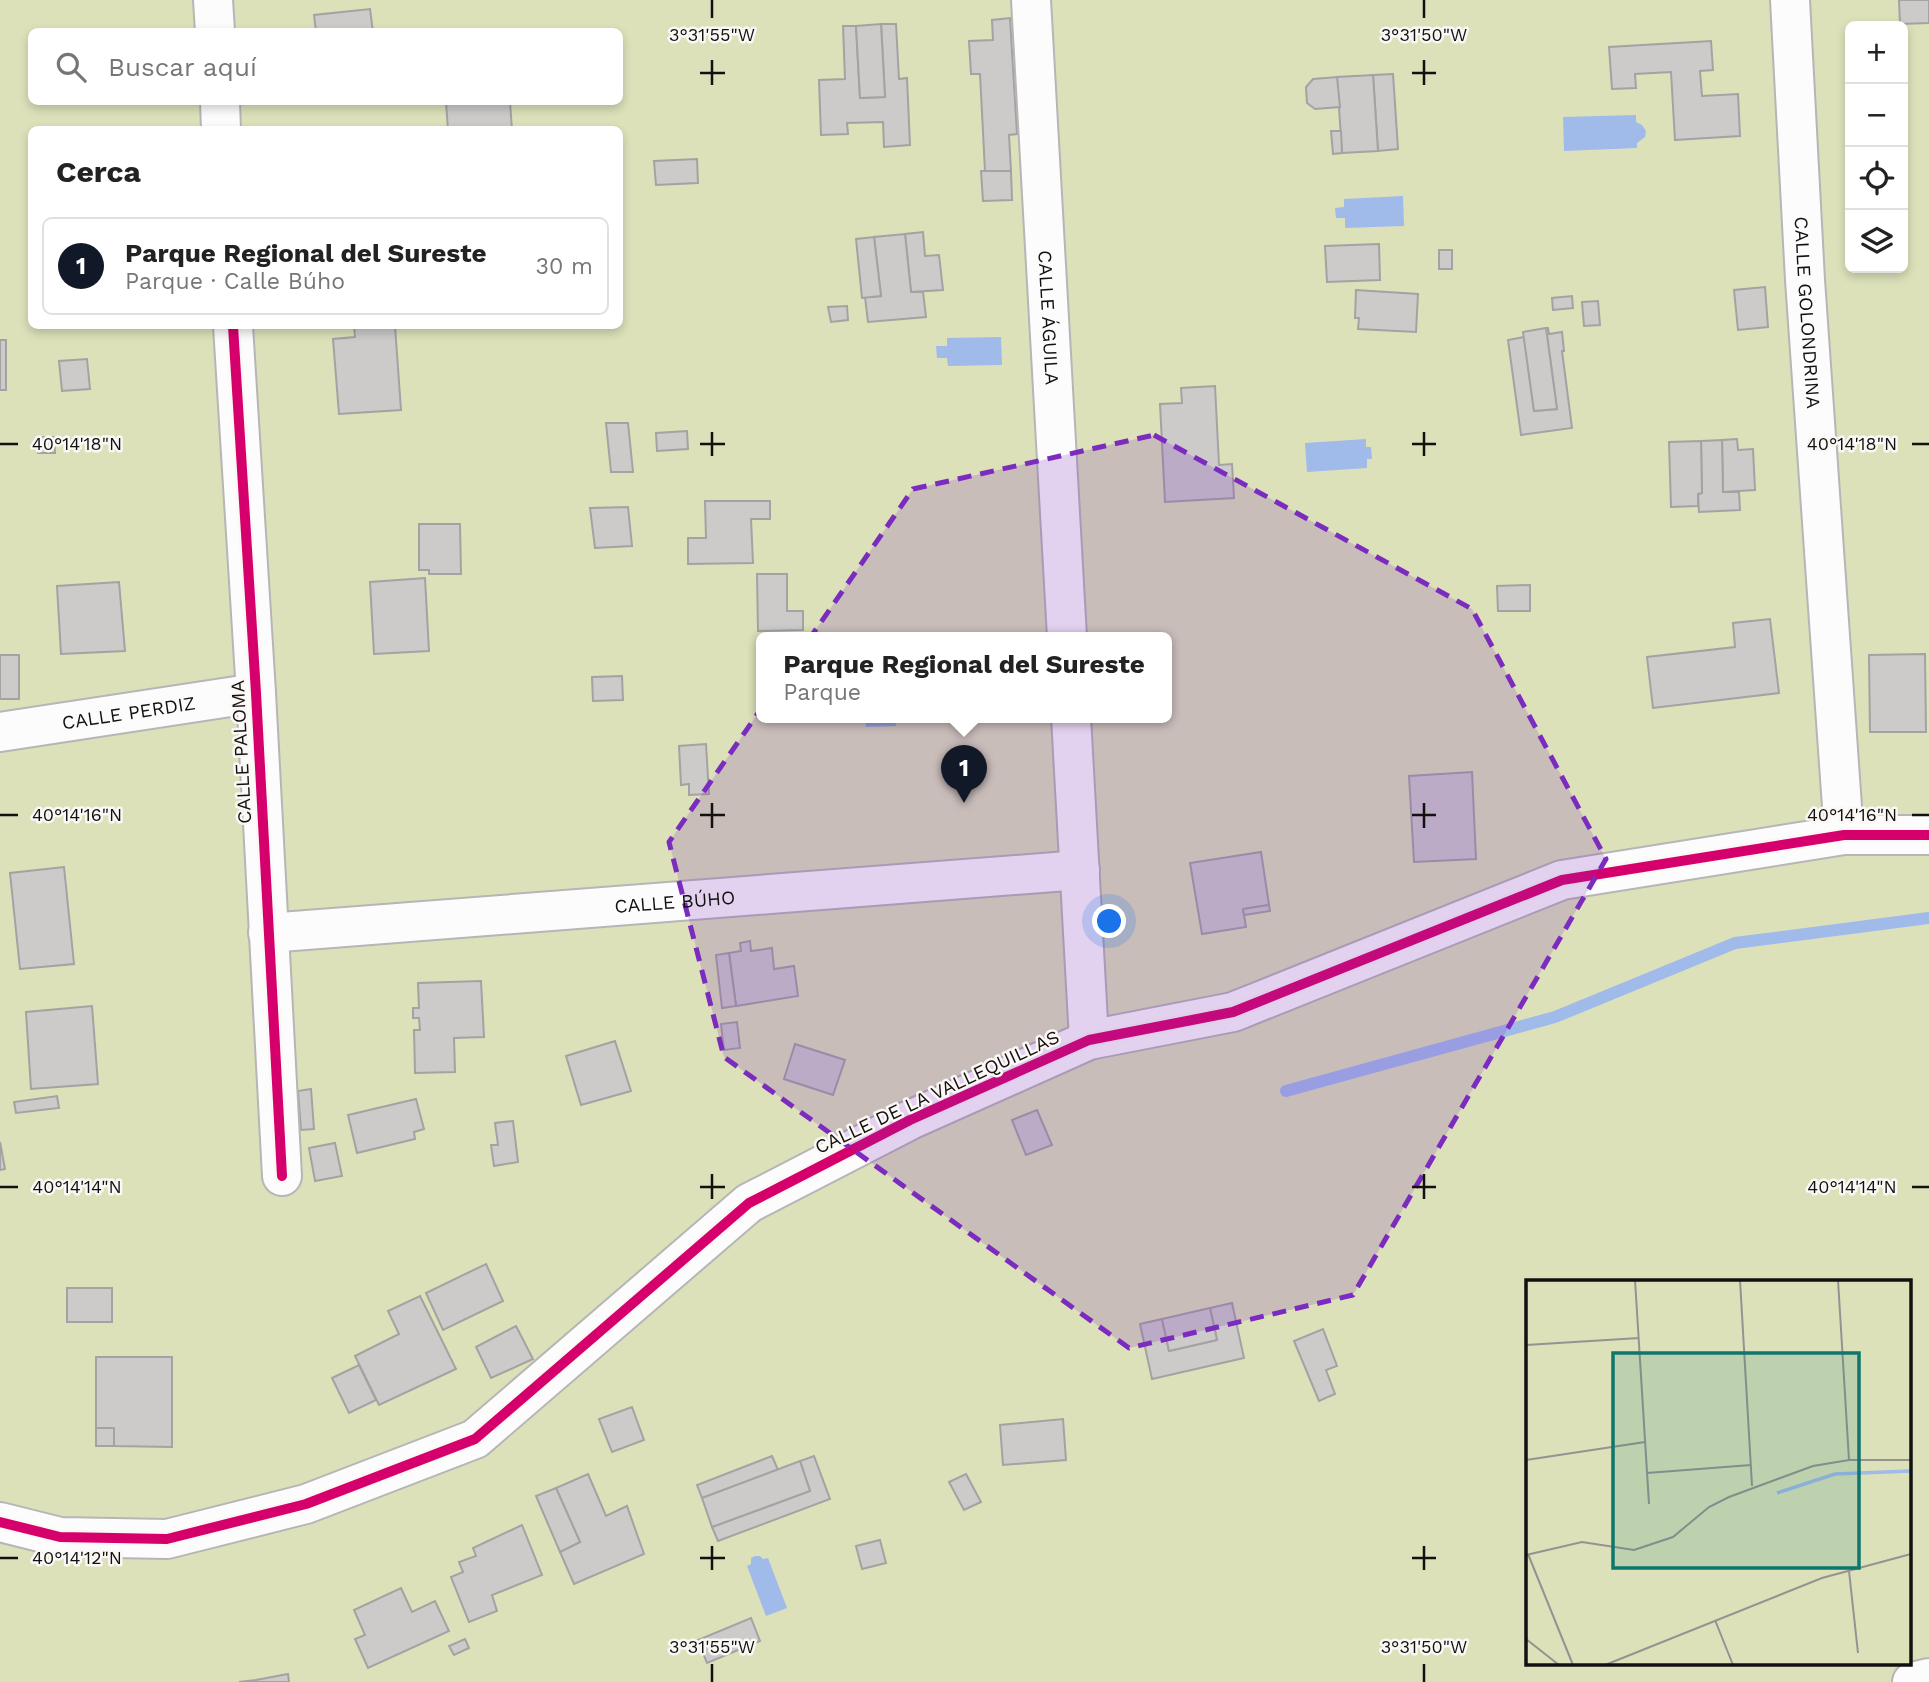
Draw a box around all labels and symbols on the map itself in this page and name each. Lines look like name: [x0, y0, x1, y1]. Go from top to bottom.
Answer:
text: 3°31'55"W: [669, 24, 755, 45]
text: 3°31'50"W: [1381, 24, 1467, 45]
street label: CALLE GOLONDRINA: [1790, 216, 1826, 410]
street label: CALLE ÁGUILA: [1034, 249, 1064, 386]
text: 40°14'18"N: [32, 433, 122, 454]
text: 40°14'18"N: [1807, 433, 1897, 454]
street label: CALLE PALOMA: [226, 679, 256, 825]
street label: CALLE PERDIZ: [60, 691, 197, 734]
pin: 1: [941, 745, 987, 803]
text: 40°14'16"N: [32, 804, 122, 825]
text: 40°14'16"N: [1807, 804, 1897, 825]
street label: CALLE BÚHO: [614, 885, 736, 918]
your location: [1092, 904, 1126, 938]
street label: CALLE DE LA VALLEQUILLAS: [811, 1025, 1063, 1159]
text: 40°14'14"N: [32, 1176, 122, 1197]
text: 40°14'14"N: [1807, 1176, 1897, 1197]
inset map: [1526, 1280, 1912, 1664]
text: 40°14'12"N: [32, 1547, 122, 1568]
text: 3°31'55"W: [669, 1636, 755, 1657]
text: 3°31'50"W: [1381, 1636, 1467, 1657]

